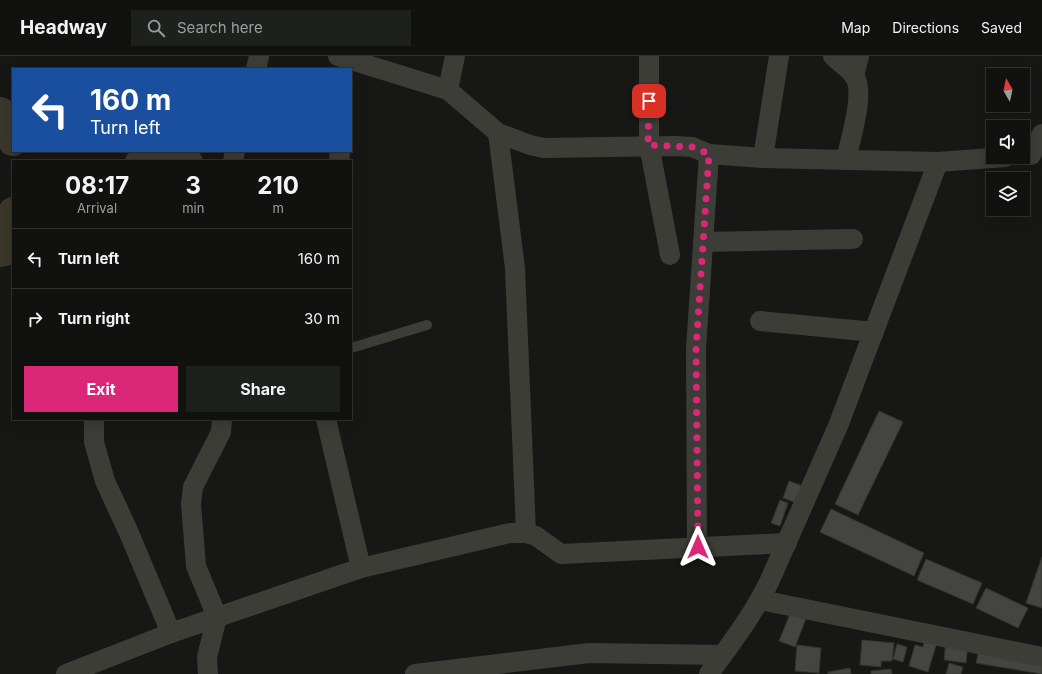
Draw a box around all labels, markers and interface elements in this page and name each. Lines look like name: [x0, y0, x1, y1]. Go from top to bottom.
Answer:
search box: [131, 10, 411, 46]
text: Headway: [20, 16, 107, 39]
icon: search: [145, 17, 167, 39]
text: Search here: [177, 18, 263, 37]
text: Map: [841, 19, 870, 36]
text: Directions: [892, 19, 959, 36]
text: Saved: [981, 19, 1022, 36]
north arrow: [986, 68, 1030, 112]
map controls: [986, 68, 1030, 216]
text: 160 m: [90, 83, 171, 117]
icon: left: [24, 84, 76, 136]
pin: [632, 84, 666, 118]
icon: arrive: [638, 90, 660, 112]
text: Turn left: [90, 117, 160, 138]
button: sound: [986, 120, 1030, 164]
text: 08:17: [65, 171, 129, 200]
text: 3: [185, 171, 201, 200]
text: 210: [257, 171, 299, 200]
button: layers: [986, 172, 1030, 216]
text: Arrival: [77, 200, 117, 216]
text: min: [182, 200, 204, 216]
text: m: [272, 200, 284, 216]
icon: left: [24, 248, 46, 270]
text: Turn left: [58, 249, 119, 268]
text: 160 m: [298, 249, 340, 268]
icon: right: [24, 308, 46, 330]
text: Turn right: [58, 309, 130, 328]
text: 30 m: [304, 309, 340, 328]
button: Exit: [24, 366, 178, 412]
button: Share: [186, 366, 340, 412]
position arrow: [677, 526, 719, 568]

